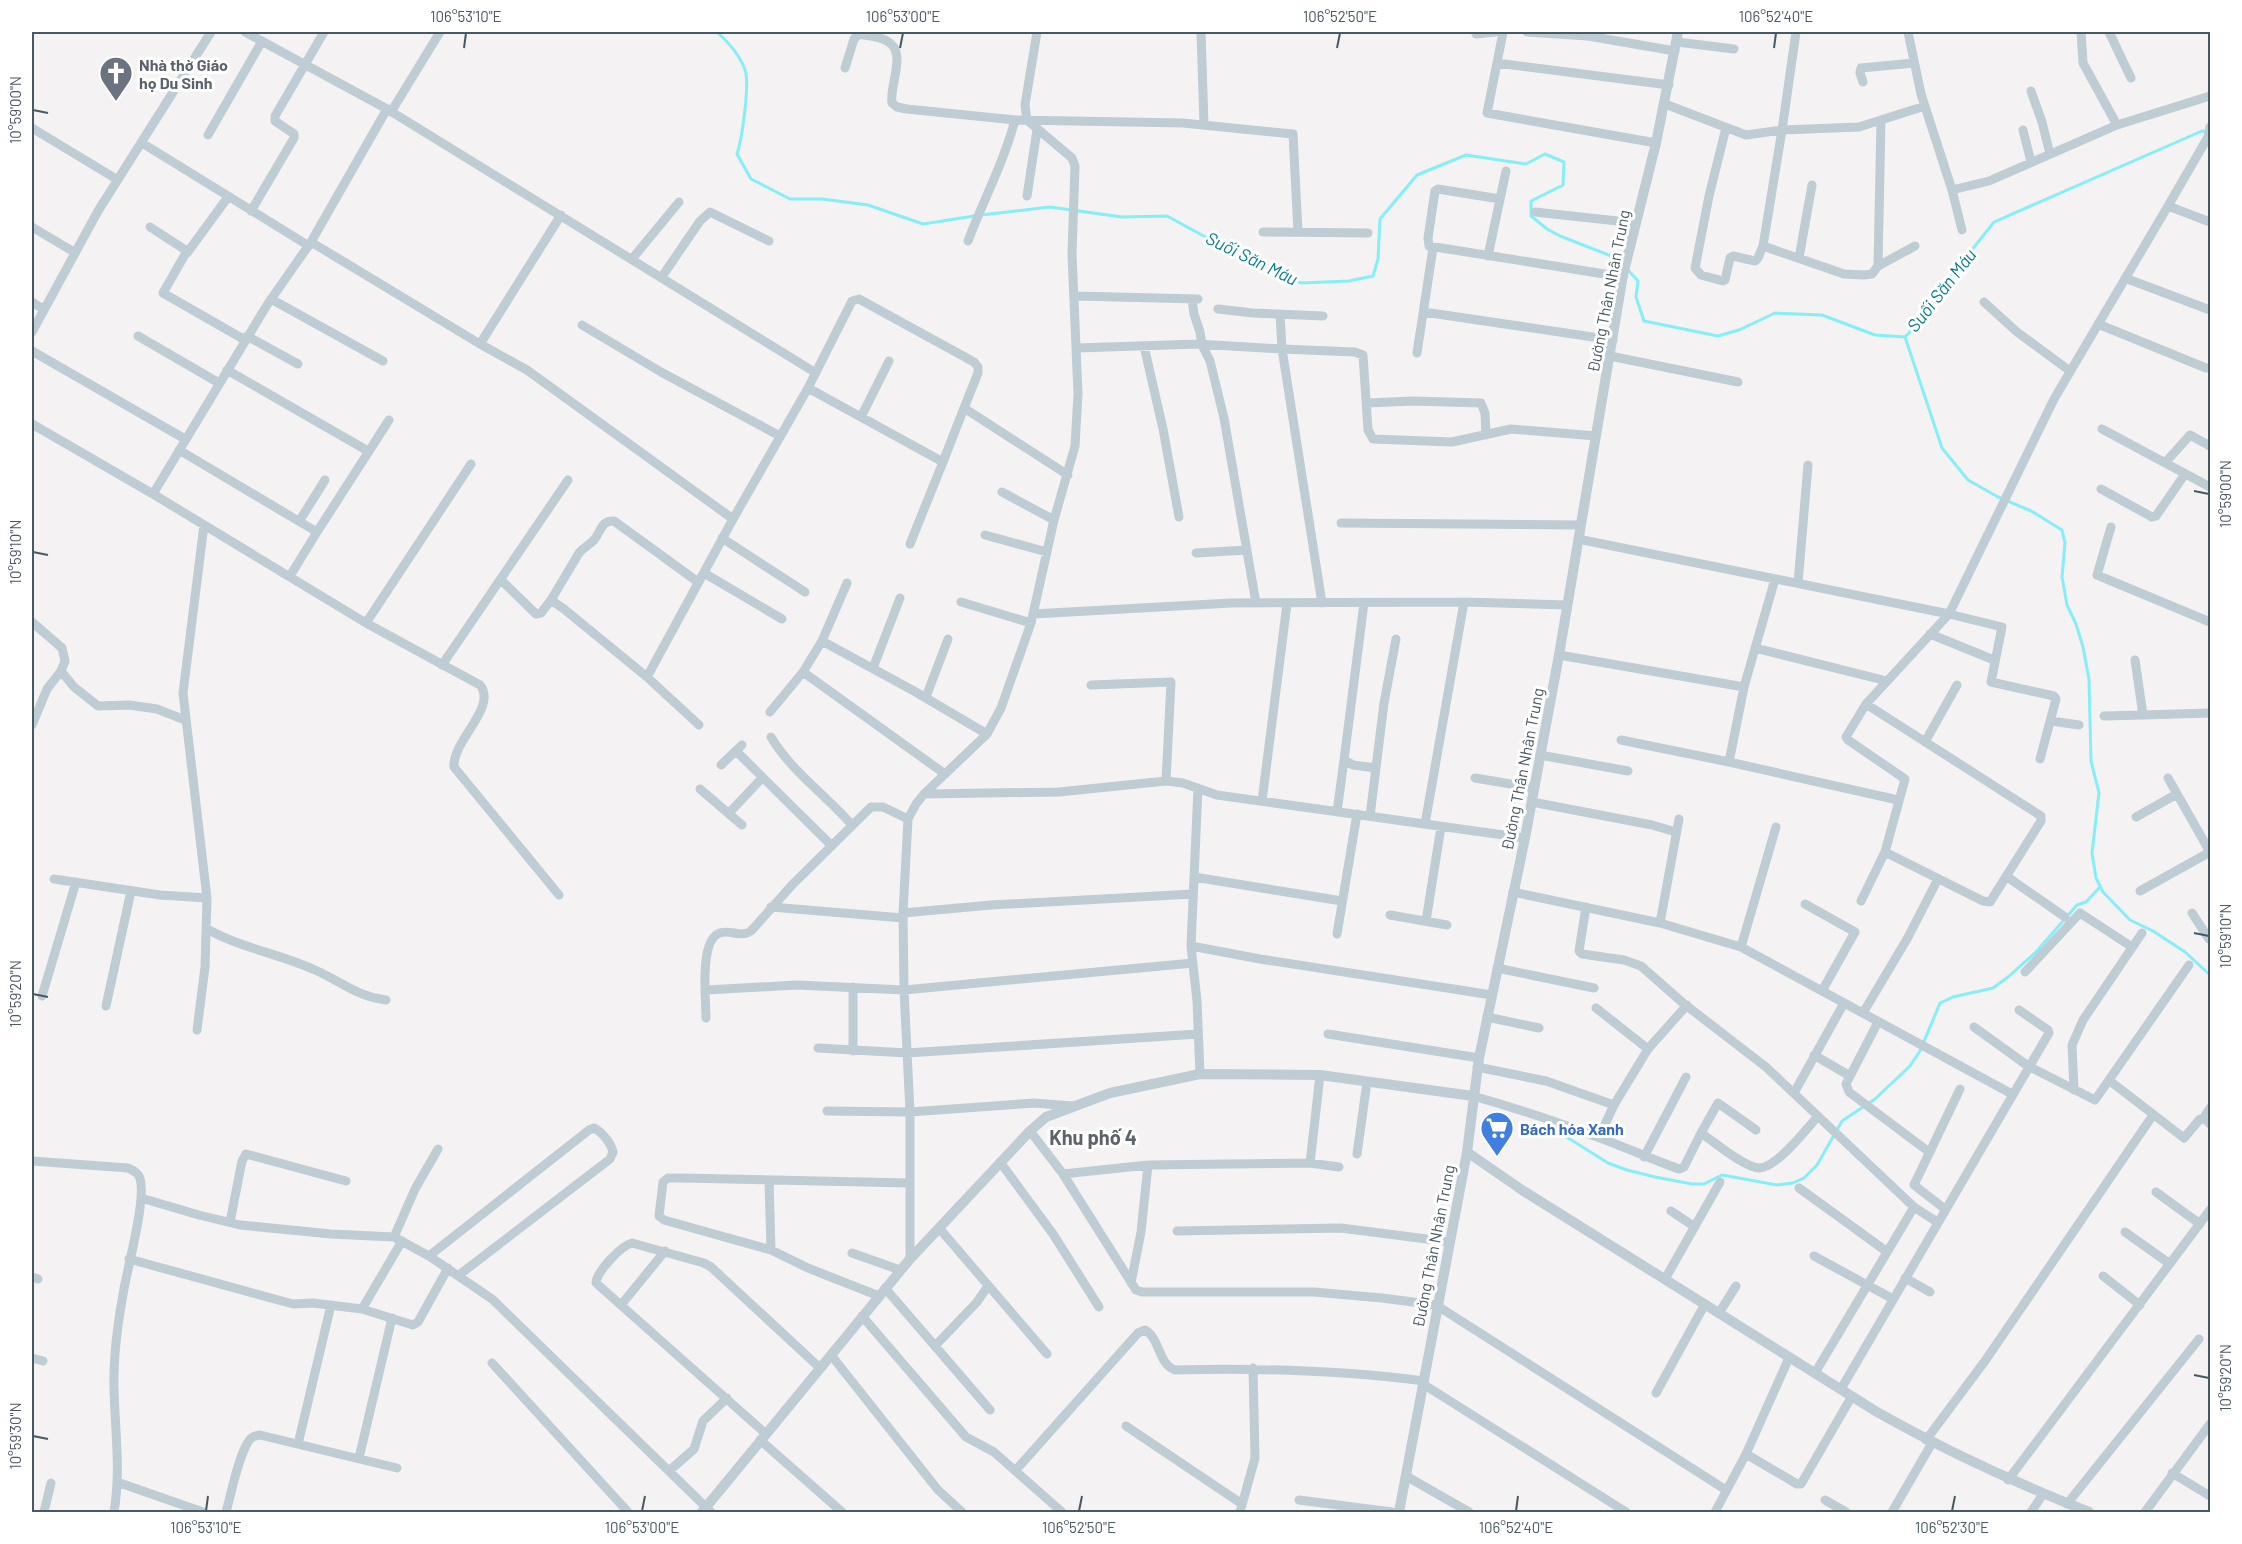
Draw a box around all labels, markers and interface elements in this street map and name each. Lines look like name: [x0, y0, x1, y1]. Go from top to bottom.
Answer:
text: 106°53'10"E: [430, 7, 502, 25]
text: 106°53'00"E: [866, 7, 940, 25]
text: 106°52'50"E: [1303, 7, 1377, 25]
text: 106°52'40"E: [1739, 7, 1813, 25]
church icon: Nhà thờ Giáo họ Du Sinh: [98, 55, 134, 102]
place label: Nhà thờ Giáo họ Du Sinh: [139, 55, 228, 92]
text: 10°59'00"N: [6, 76, 24, 144]
street label: Đường Thân Nhân Trung: [1583, 208, 1633, 374]
water label: Suối Săn Máu: [1202, 226, 1302, 290]
water label: Suối Săn Máu: [1902, 244, 1980, 336]
text: 10°59'00"N: [2216, 460, 2234, 528]
text: 10°59'10"N: [6, 520, 24, 584]
street label: Đường Thân Nhân Trung: [1497, 686, 1547, 852]
text: 10°59'10"N: [2216, 904, 2234, 968]
text: 10°59'20"N: [6, 960, 24, 1028]
supermarket icon: Bách hóa Xanh: [1479, 1110, 1515, 1157]
place label: Bách hóa Xanh: [1520, 1119, 1624, 1138]
district label: Khu phố 4: [1049, 1125, 1137, 1149]
street label: Đường Thân Nhân Trung: [1408, 1163, 1458, 1329]
text: 10°59'20"N: [2216, 1344, 2234, 1412]
text: 10°59'30"N: [6, 1402, 24, 1470]
text: 106°53'10"E: [170, 1518, 242, 1536]
text: 106°53'00"E: [605, 1518, 679, 1536]
text: 106°52'50"E: [1042, 1518, 1116, 1536]
text: 106°52'40"E: [1479, 1518, 1553, 1536]
text: 106°52'30"E: [1915, 1518, 1989, 1536]

